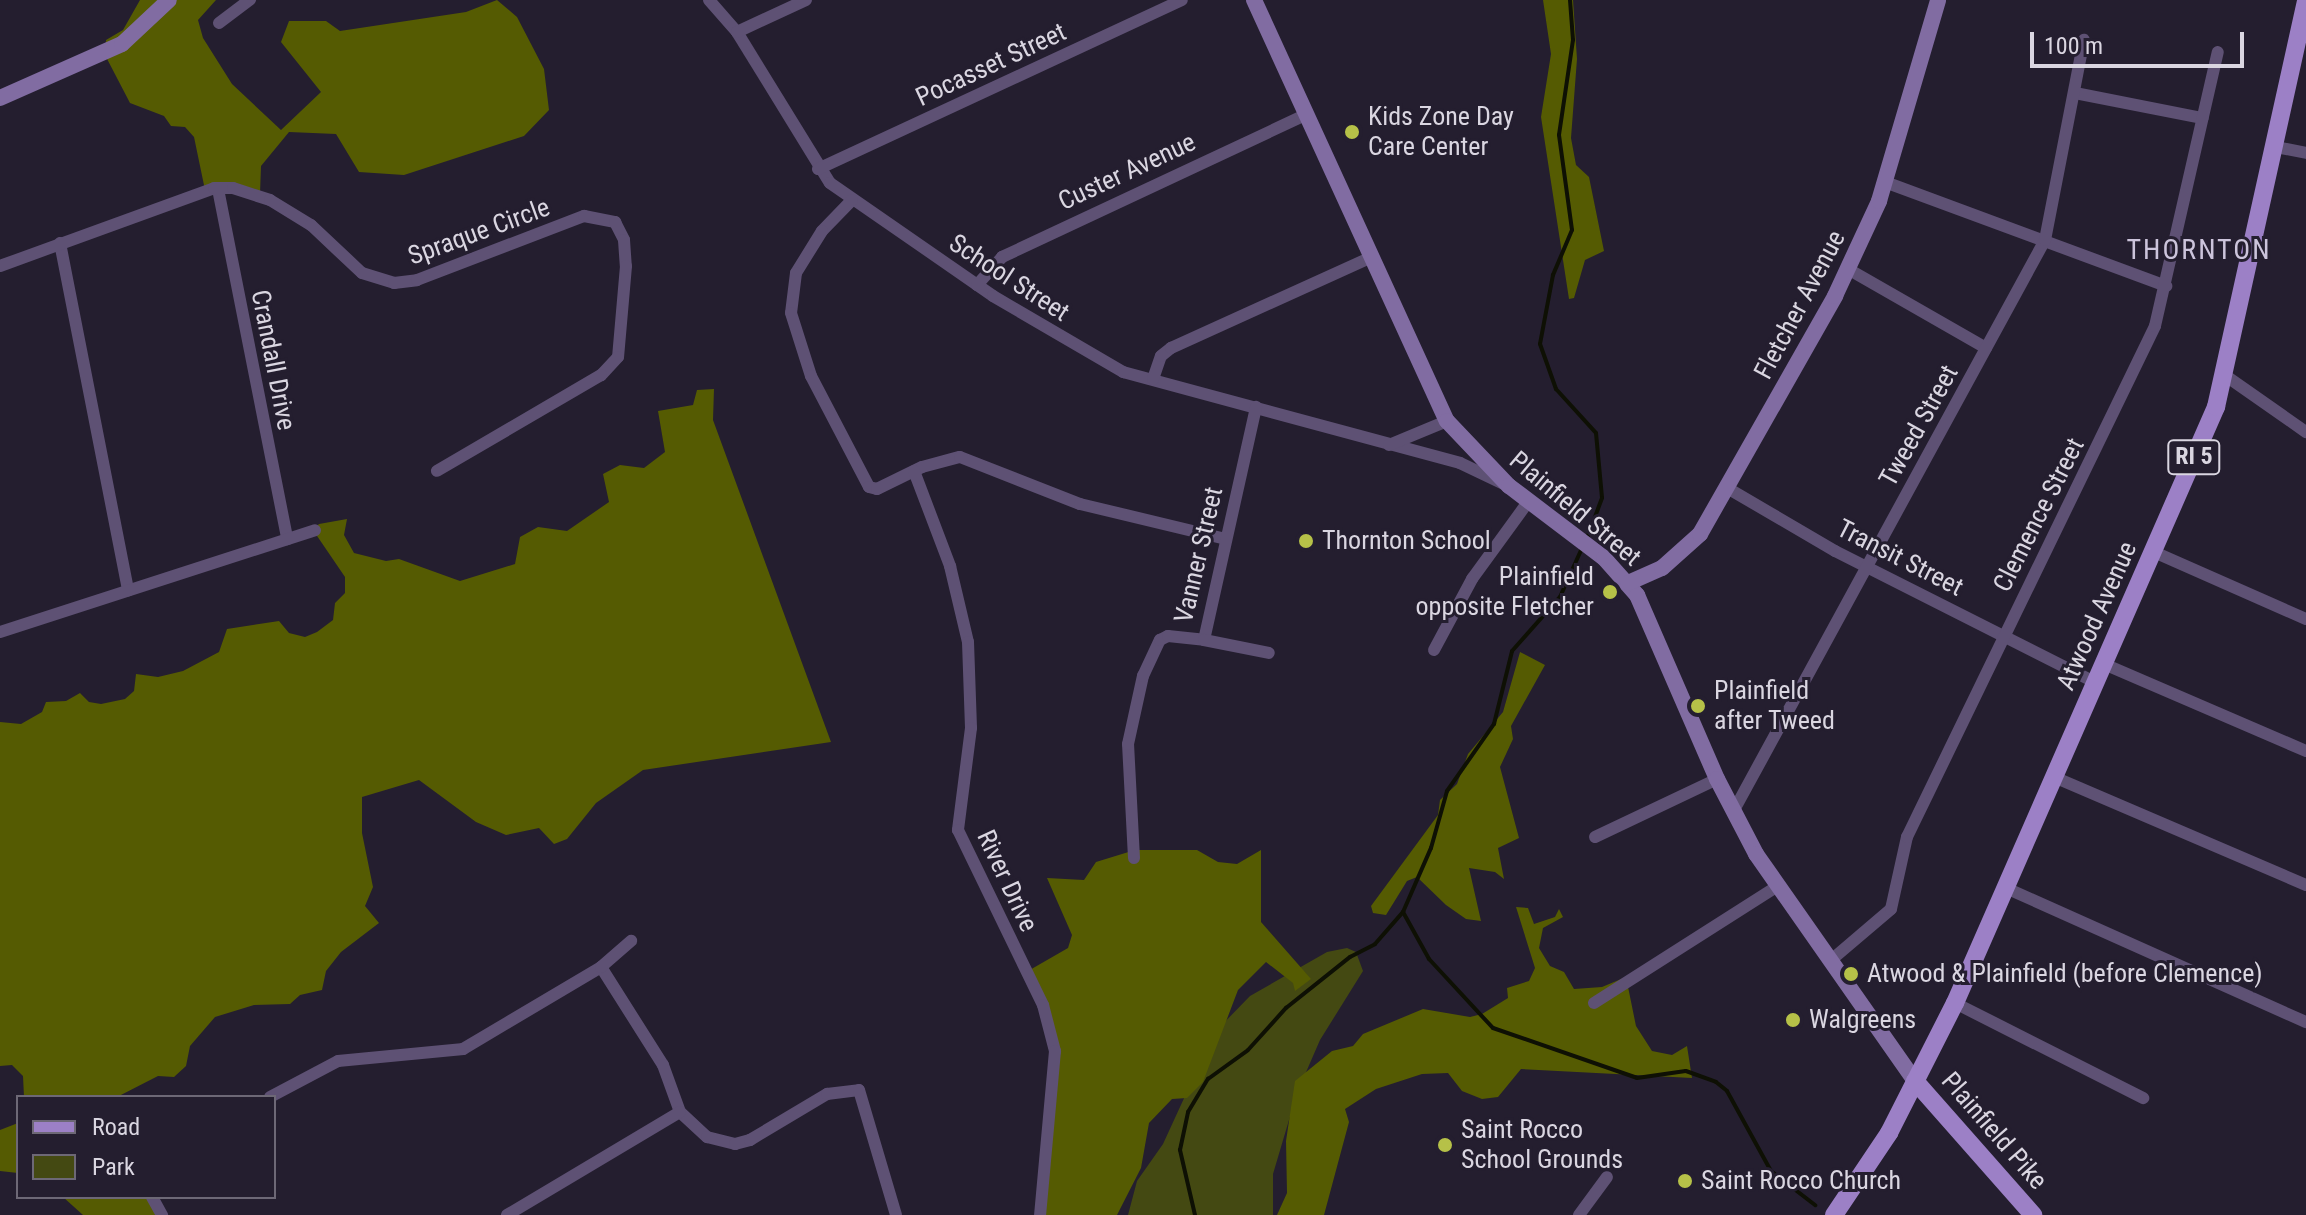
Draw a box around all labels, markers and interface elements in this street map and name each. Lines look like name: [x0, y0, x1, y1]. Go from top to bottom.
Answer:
scale bar: [2034, 16, 2248, 66]
street label: Pocasset Street: [911, 17, 1071, 113]
text: 100 m: [2044, 32, 2103, 60]
place label: Kids Zone Day Care Center: [1368, 101, 1514, 162]
marker: Kids Zone Day Care Center: [1343, 123, 1361, 141]
street label: Custer Avenue: [1053, 127, 1201, 217]
street label: Spraque Circle: [404, 192, 554, 272]
street label: Fletcher Avenue: [1748, 225, 1852, 385]
street label: School Street: [943, 228, 1075, 328]
district label: THORNTON: [2127, 233, 2271, 267]
street label: Crandall Drive: [244, 287, 302, 433]
street label: Tweed Street: [1873, 360, 1965, 492]
street label: Clemence Street: [1987, 433, 2091, 597]
road number: RI 5: [2166, 437, 2222, 477]
street label: Plainfield Street: [1503, 445, 1647, 573]
street label: Vanner Street: [1168, 484, 1230, 626]
street label: Transit Street: [1832, 513, 1968, 603]
place label: Thornton School: [1322, 525, 1491, 557]
marker: Thornton School: [1297, 532, 1315, 550]
street label: Atwood Avenue: [2050, 537, 2144, 695]
place label: Plainfield opposite Fletcher: [1416, 561, 1594, 622]
marker: Plainfield opposite Fletcher: [1601, 583, 1619, 601]
place label: Plainfield after Tweed: [1714, 675, 1835, 736]
marker: Plainfield after Tweed: [1689, 697, 1707, 715]
street label: River Drive: [970, 825, 1044, 937]
place label: Atwood & Plainfield (before Clemence): [1867, 958, 2263, 990]
marker: Atwood & Plainfield (before Clemence): [1842, 965, 1860, 983]
place label: Walgreens: [1809, 1004, 1916, 1036]
marker: Walgreens: [1784, 1011, 1802, 1029]
street label: Plainfield Pike: [1935, 1066, 2053, 1196]
legend: [16, 1095, 276, 1199]
text: Road: [92, 1113, 140, 1141]
place label: Saint Rocco School Grounds: [1461, 1114, 1623, 1176]
marker: Saint Rocco School Grounds: [1436, 1136, 1454, 1154]
text: Park: [92, 1153, 135, 1181]
place label: Saint Rocco Church: [1701, 1165, 1901, 1197]
marker: Saint Rocco Church: [1676, 1172, 1694, 1190]

